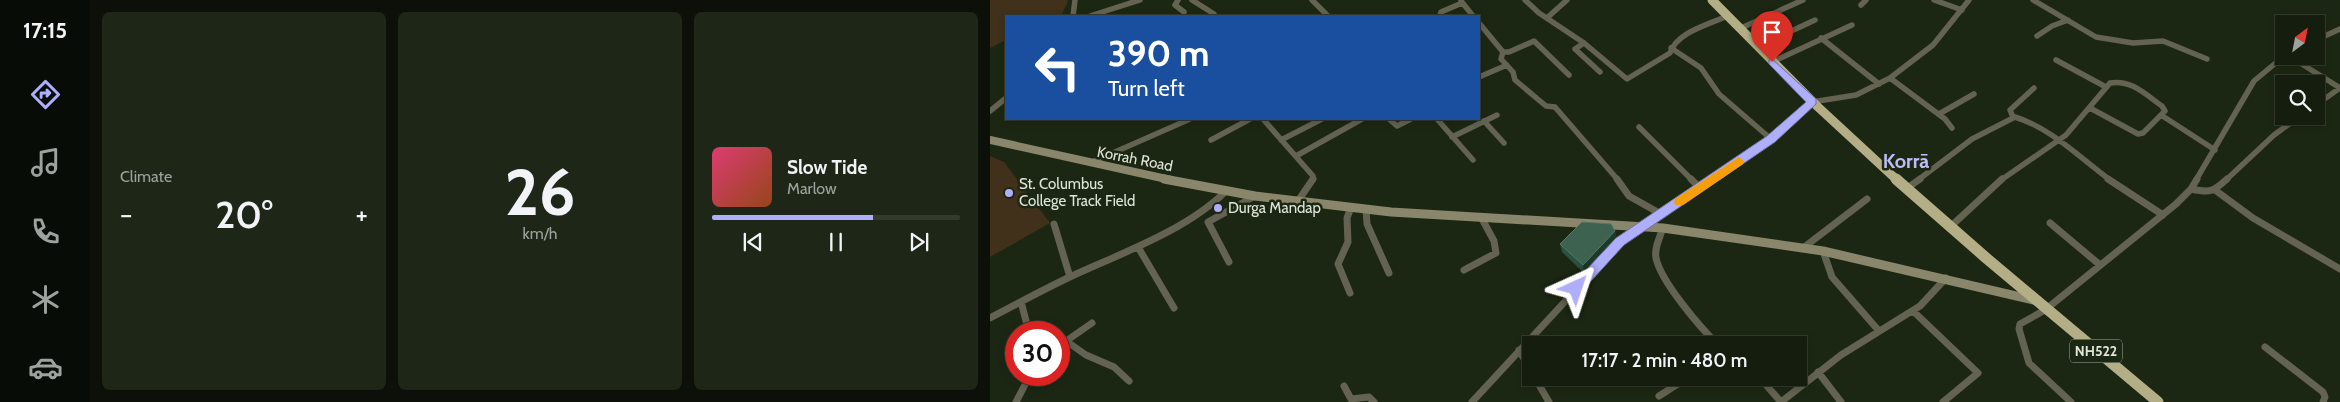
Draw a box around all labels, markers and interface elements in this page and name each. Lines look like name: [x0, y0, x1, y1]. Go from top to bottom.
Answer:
pin: [1751, 11, 1793, 62]
north arrow: [2275, 15, 2325, 65]
map controls: [2275, 15, 2325, 125]
text: 17:15: [23, 17, 67, 44]
icon: arrive: [1758, 18, 1786, 46]
text: 390 m: [1108, 32, 1210, 75]
icon: left: [1025, 35, 1090, 100]
text: Turn left: [1108, 75, 1185, 102]
button: search: [2275, 75, 2325, 125]
icon: directions: [28, 77, 63, 112]
street label: Korrah Road: [1096, 143, 1174, 175]
icon: music: [28, 145, 63, 180]
district label: Korrā: [1883, 149, 1929, 173]
text: 26: [505, 152, 575, 231]
text: Slow Tide: [787, 156, 867, 179]
text: Climate: [120, 167, 172, 186]
place label: St. Columbus College Track Field: [1019, 175, 1135, 210]
text: Marlow: [787, 179, 837, 198]
marker: St. Columbus College Track Field: [1003, 187, 1015, 199]
text: 20°: [215, 191, 273, 238]
text: −: [120, 197, 132, 231]
text: +: [356, 197, 368, 231]
place label: Durga Mandap: [1228, 199, 1321, 217]
marker: Durga Mandap: [1212, 202, 1224, 214]
icon: phone: [28, 214, 63, 249]
text: km/h: [522, 224, 558, 243]
icon: previous: [739, 228, 767, 256]
icon: pause: [822, 228, 850, 256]
icon: next: [905, 228, 933, 256]
position arrow: [1549, 261, 1601, 313]
icon: climate: [28, 282, 63, 317]
speed limit sign: 30: [1005, 321, 1070, 386]
road number: NH522: [2070, 340, 2122, 362]
text: 17:17 · 2 min · 480 m: [1582, 349, 1747, 372]
icon: car: [28, 350, 63, 385]

